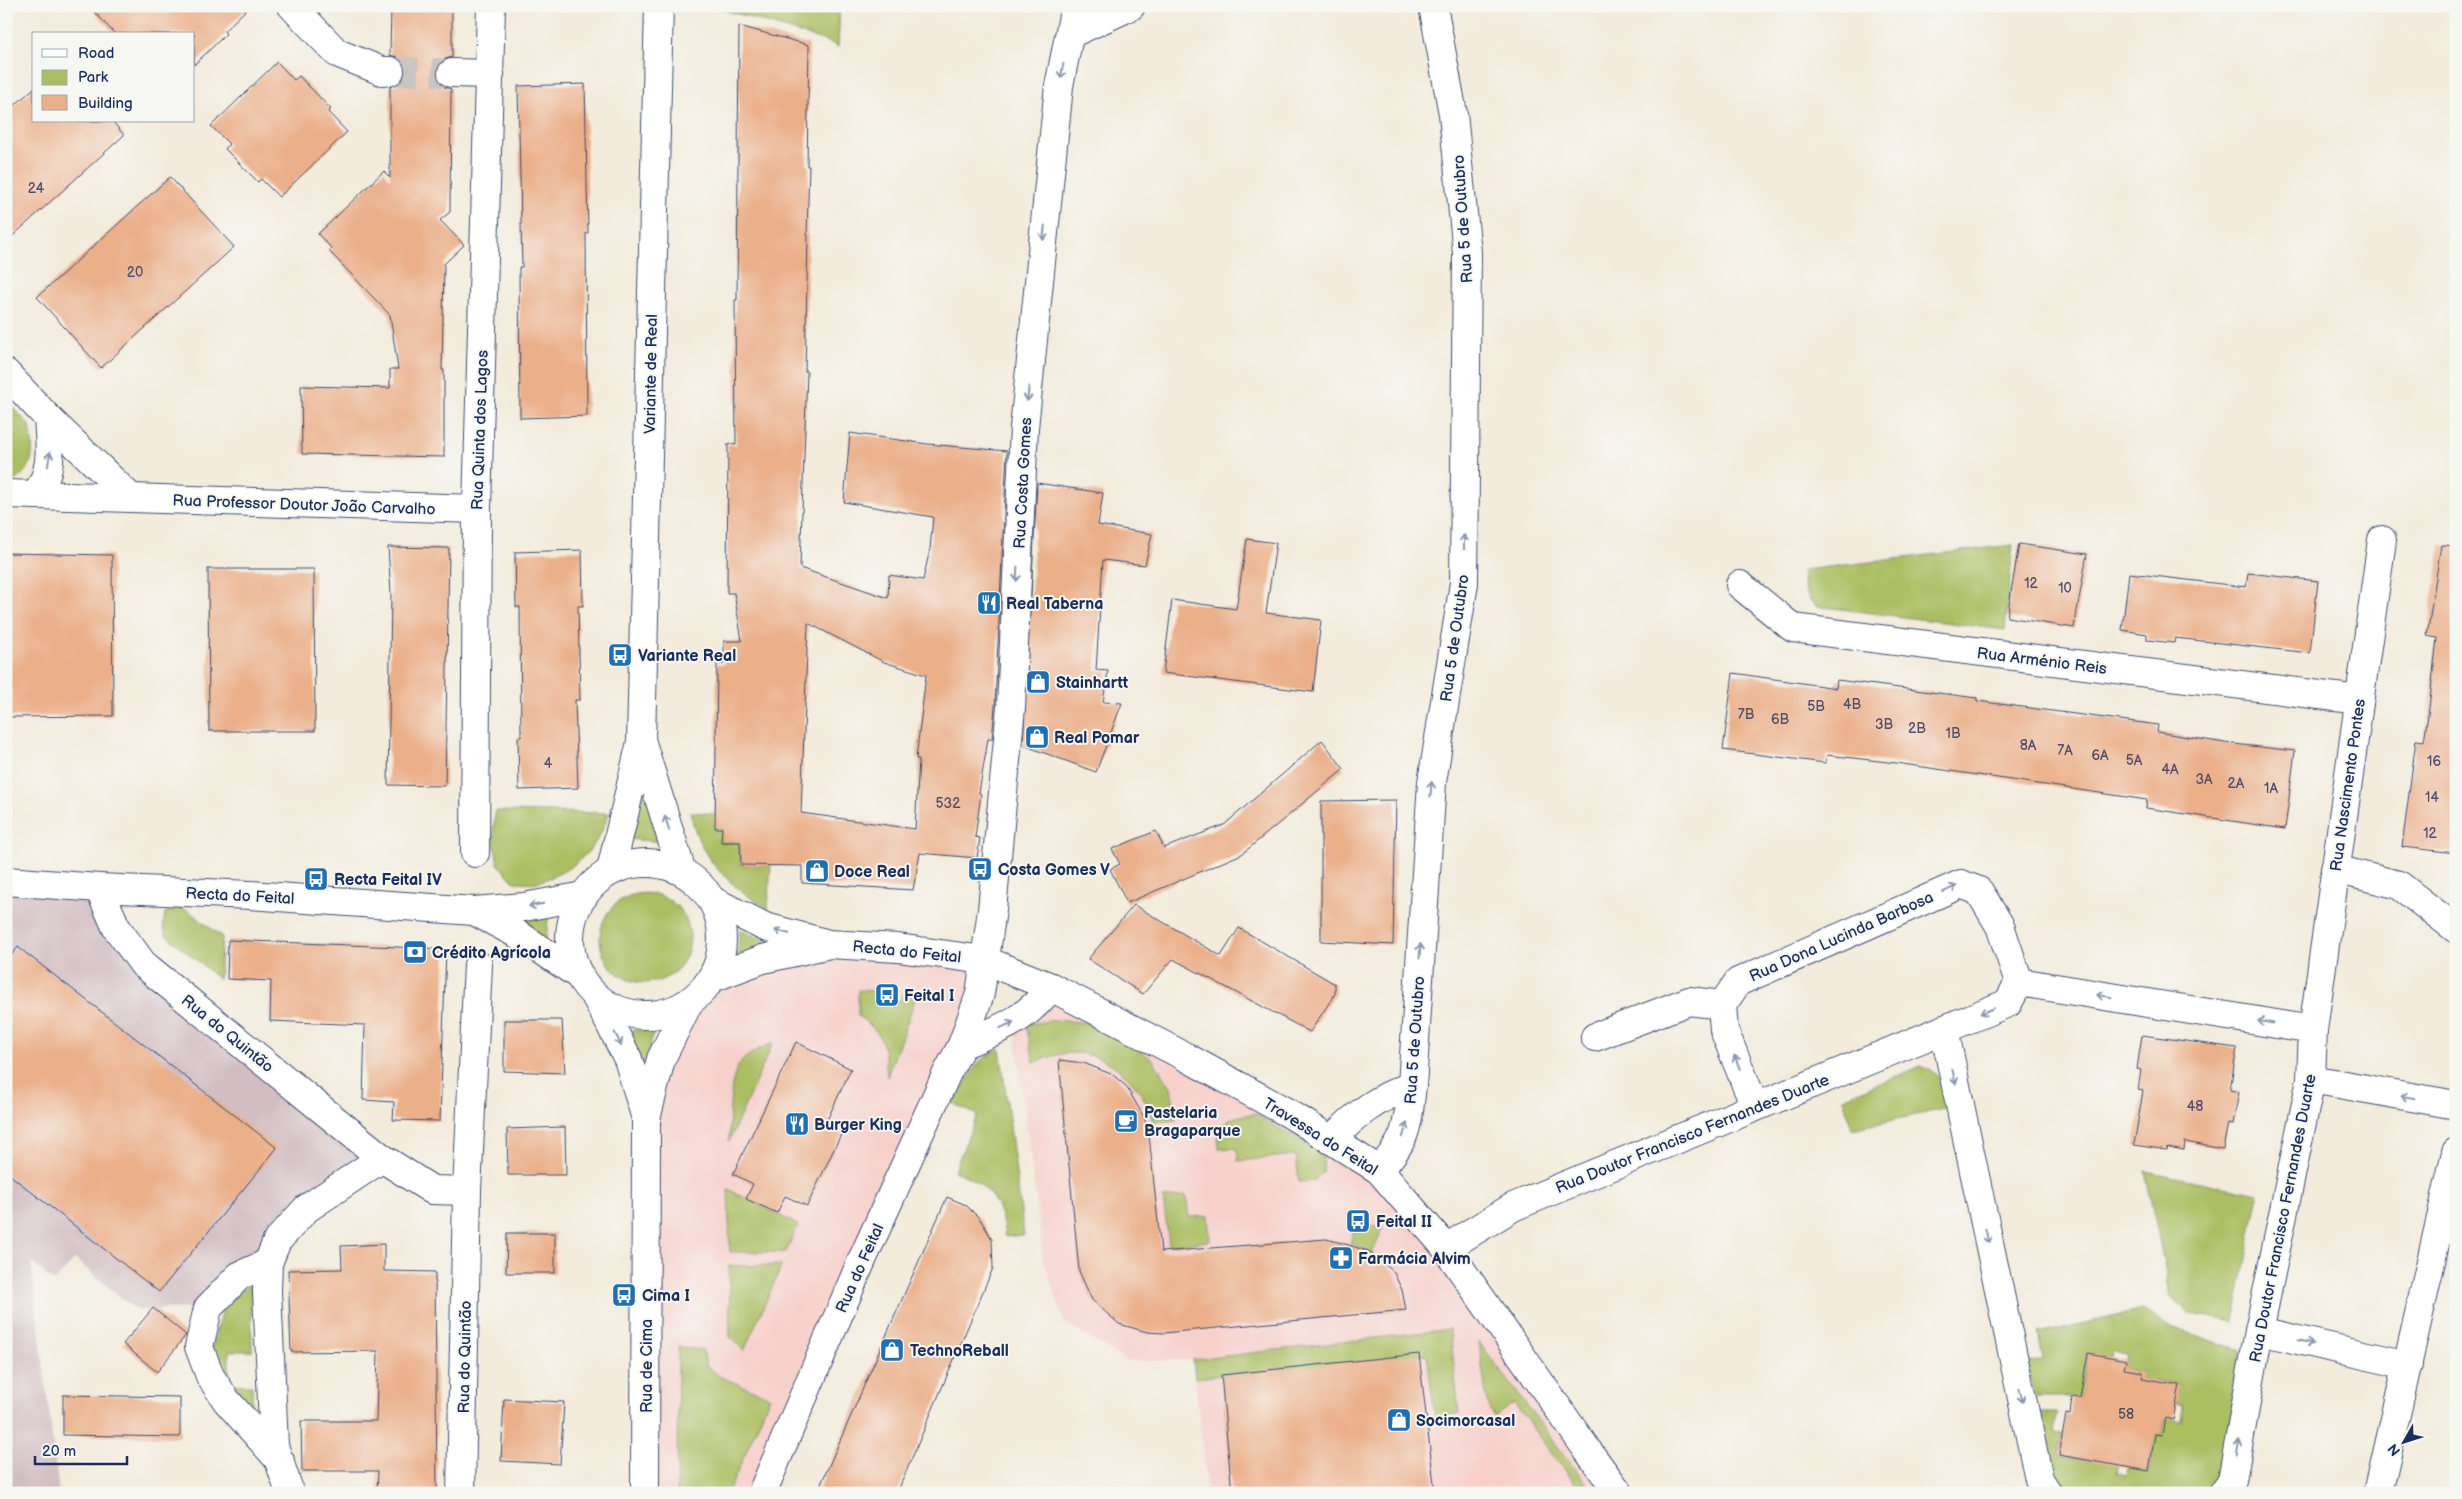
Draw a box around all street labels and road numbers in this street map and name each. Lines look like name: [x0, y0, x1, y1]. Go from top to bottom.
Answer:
street label: Rua 5 de Outubro: [1450, 154, 1477, 284]
street label: Variante de Real: [641, 314, 662, 434]
street label: Rua Quinta dos Lagos: [468, 350, 493, 510]
street label: Rua Costa Gomes: [1011, 417, 1036, 549]
street label: Rua Professor Doutor João Carvalho: [172, 491, 436, 520]
street label: Rua 5 de Outubro: [1437, 573, 1474, 703]
street label: Rua Arménio Reis: [1976, 644, 2108, 679]
street label: Rua Nascimento Pontes: [2327, 698, 2370, 873]
street label: Recta do Feital: [185, 884, 295, 909]
street label: Rua Dona Lucinda Barbosa: [1747, 888, 1937, 987]
street label: Recta do Feital: [852, 937, 962, 968]
street label: Rua 5 de Outubro: [1402, 975, 1429, 1105]
street label: Rua do Quintão: [177, 991, 277, 1077]
street label: Rua Doutor Francisco Fernandes Duarte: [1553, 1070, 1833, 1198]
street label: Rua Doutor Francisco Fernandes Duarte: [2246, 1072, 2321, 1364]
street label: Travessa do Feital: [1259, 1094, 1381, 1180]
street label: Rua do Feital: [832, 1221, 888, 1316]
street label: Rua do Quintão: [455, 1300, 476, 1414]
street label: Rua de Cima: [638, 1319, 657, 1413]

